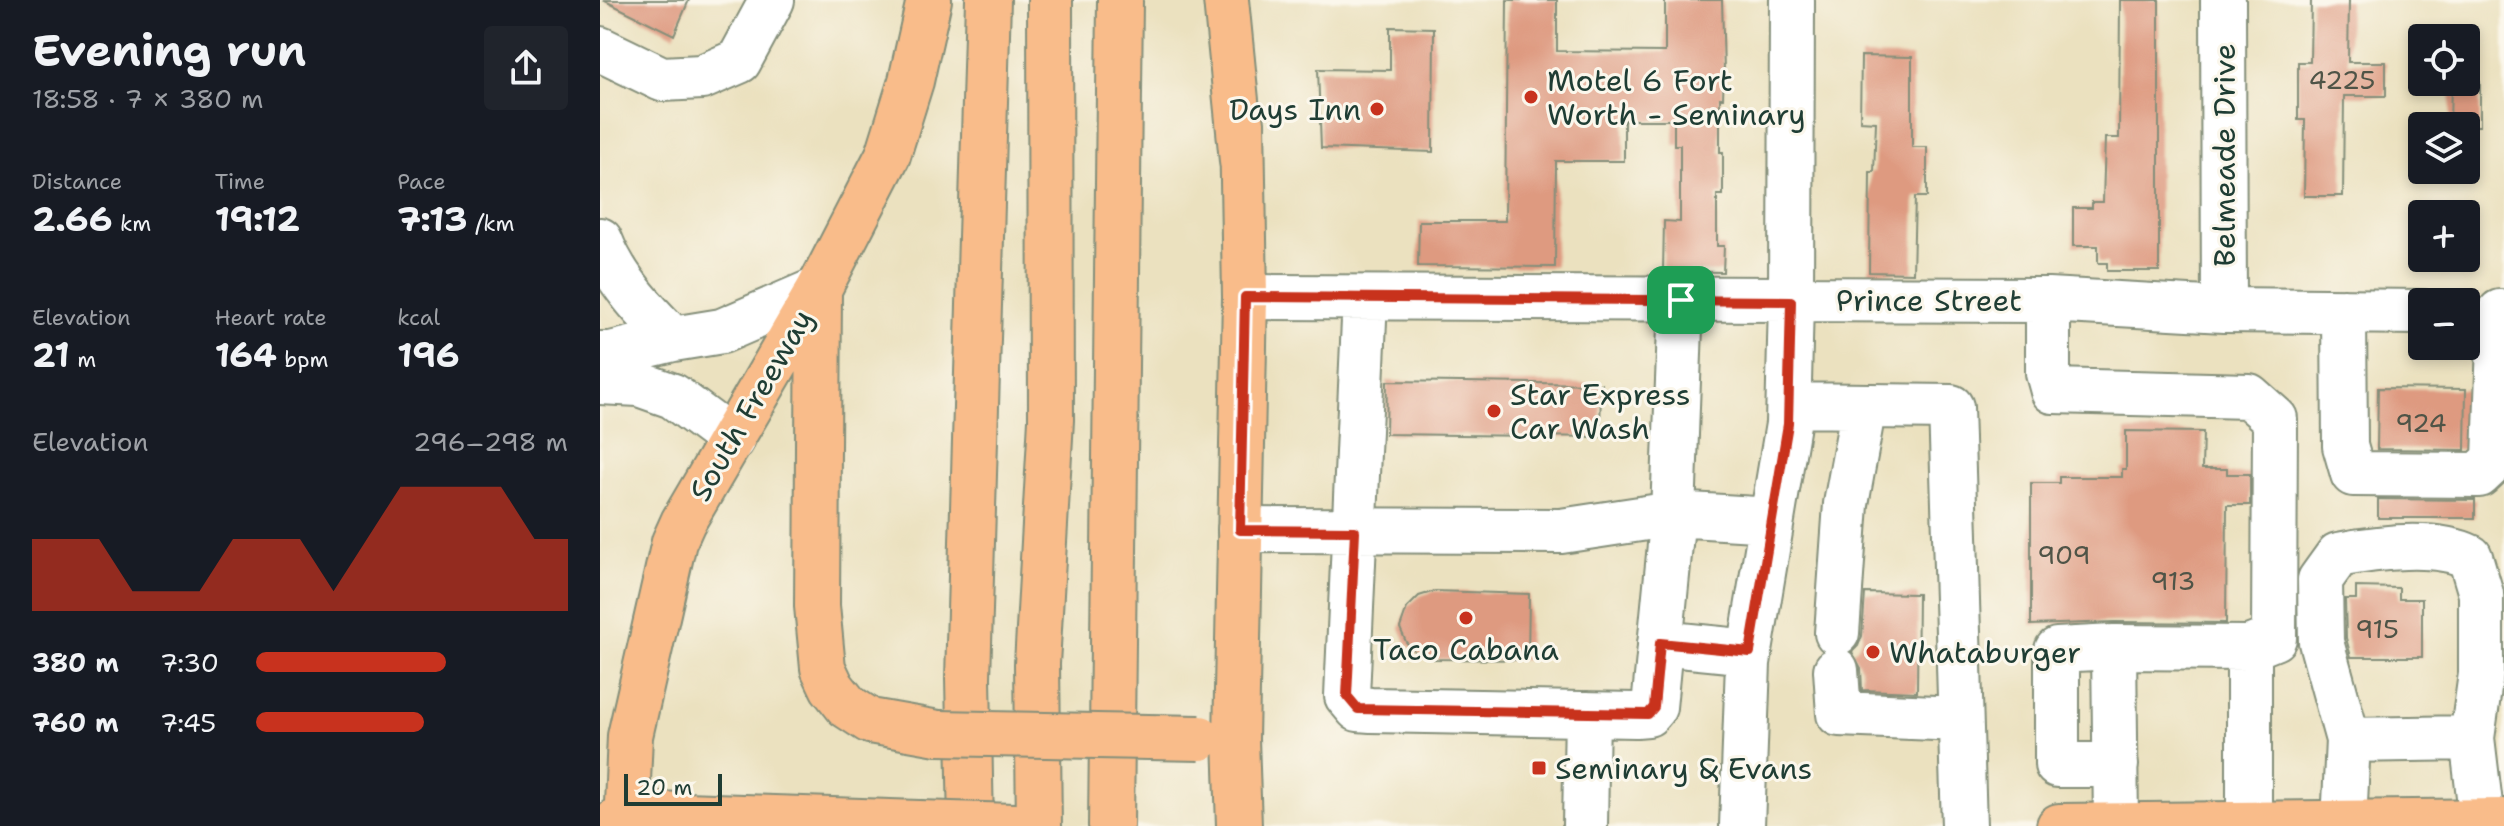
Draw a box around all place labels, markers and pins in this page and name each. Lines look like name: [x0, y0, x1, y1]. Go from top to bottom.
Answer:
place label: Motel 6 Fort Worth - Seminary: [1547, 60, 1806, 135]
marker: Motel 6 Fort Worth - Seminary: [1522, 88, 1540, 106]
place label: Days Inn: [1229, 89, 1361, 130]
marker: Days Inn: [1368, 100, 1386, 118]
pin: [1647, 266, 1715, 334]
place label: Star Express Car Wash: [1510, 374, 1691, 449]
marker: Star Express Car Wash: [1485, 402, 1503, 420]
marker: Taco Cabana: [1457, 609, 1475, 627]
place label: Taco Cabana: [1373, 629, 1559, 670]
place label: Whataburger: [1889, 632, 2081, 673]
marker: Whataburger: [1864, 643, 1882, 661]
place label: Seminary & Evans: [1555, 748, 1812, 789]
marker: Seminary & Evans: [1530, 759, 1548, 777]

